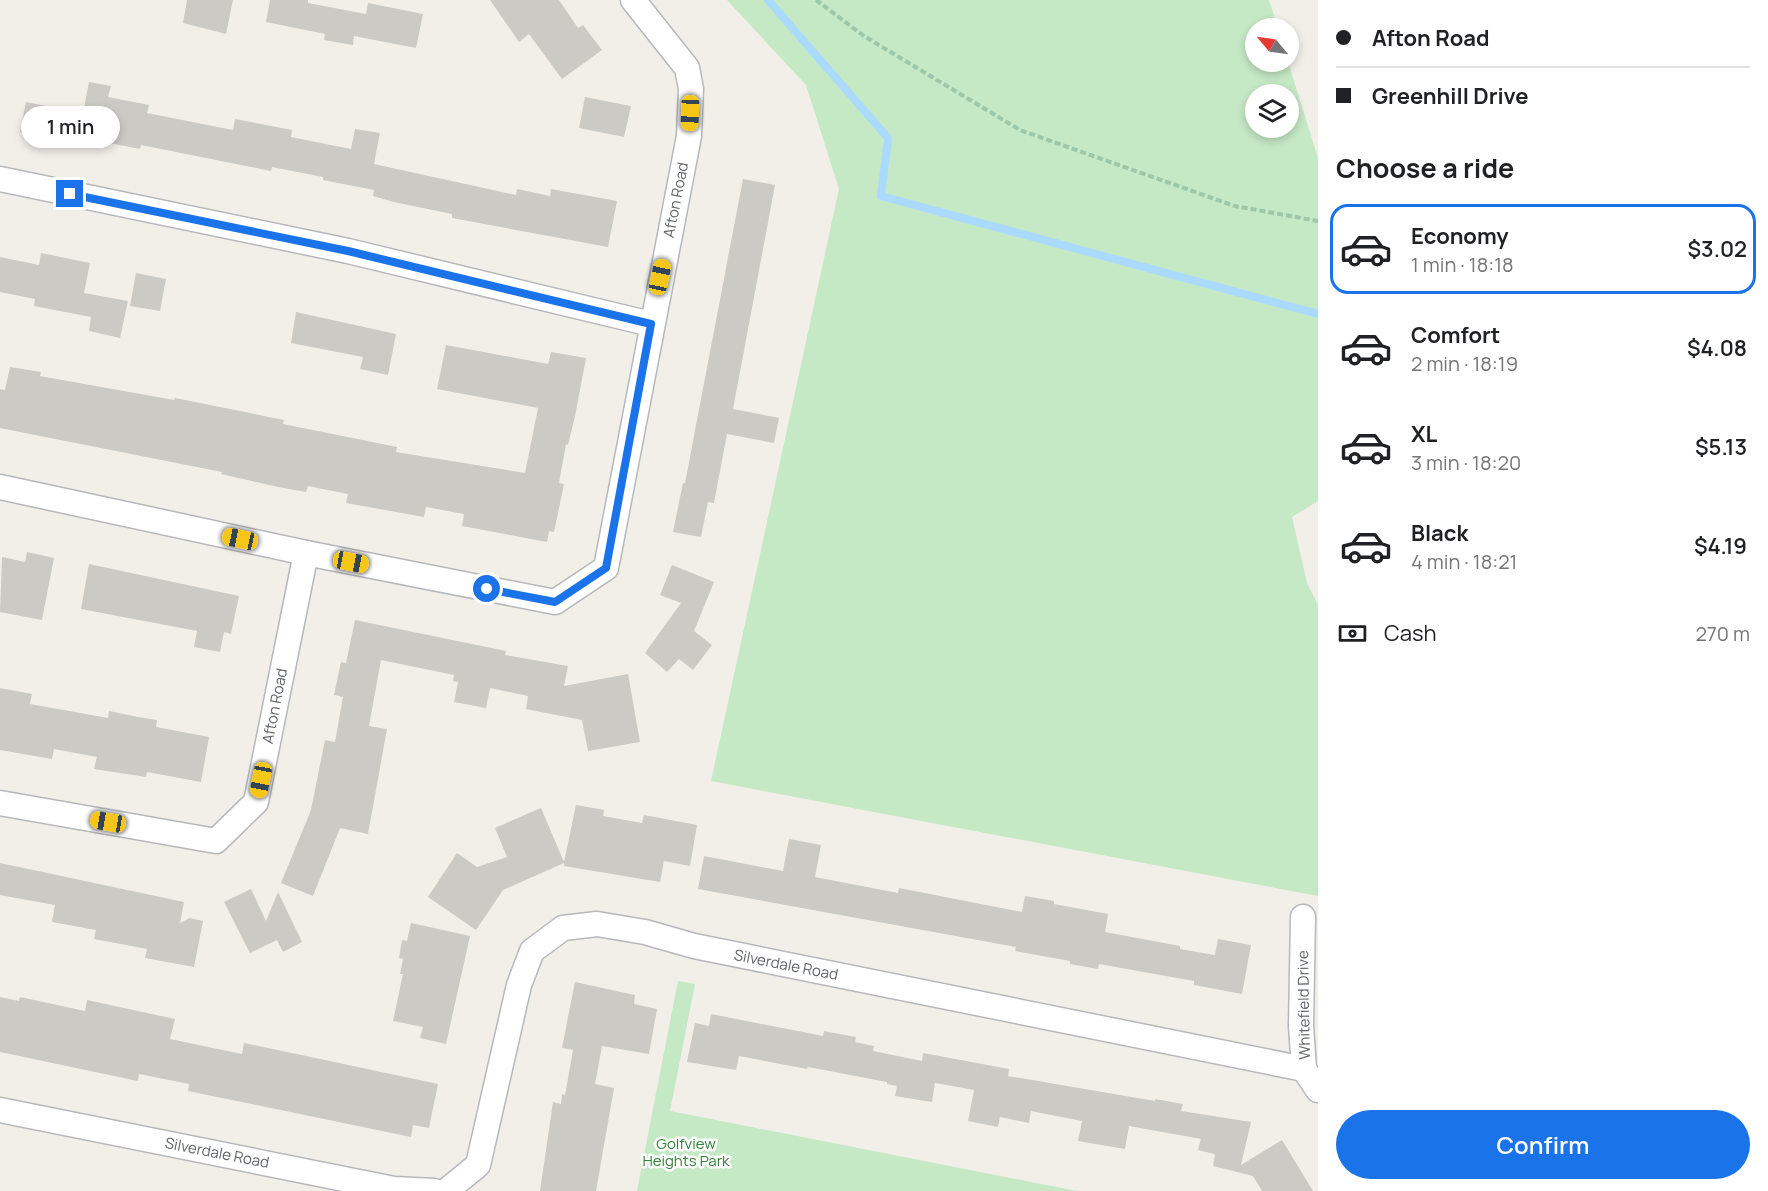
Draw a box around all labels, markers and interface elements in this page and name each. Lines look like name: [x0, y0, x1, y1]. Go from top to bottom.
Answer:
north arrow: [1245, 18, 1299, 72]
map controls: [1245, 18, 1299, 138]
text: Afton Road: [1372, 23, 1490, 53]
text: Greenhill Drive: [1372, 81, 1529, 111]
button: layers: [1245, 84, 1299, 138]
car: [680, 95, 700, 131]
callout: 1 min: [20, 107, 119, 149]
text: 1 min: [47, 113, 94, 140]
text: Choose a ride: [1336, 149, 1514, 186]
street label: Afton Road: [658, 160, 693, 239]
route end: [56, 180, 83, 207]
text: Economy: [1411, 221, 1509, 251]
icon: car: [1339, 222, 1393, 276]
text: $3.02: [1688, 234, 1747, 264]
text: 1 min · 18:18: [1411, 251, 1514, 278]
car: [647, 258, 673, 296]
text: Comfort: [1411, 320, 1500, 350]
icon: car: [1339, 321, 1393, 375]
text: $4.08: [1687, 333, 1747, 363]
text: 2 min · 18:19: [1411, 350, 1518, 377]
text: XL: [1411, 419, 1437, 449]
icon: car: [1339, 420, 1393, 474]
text: $5.13: [1695, 432, 1747, 462]
text: 3 min · 18:20: [1411, 449, 1521, 476]
text: Black: [1411, 518, 1468, 548]
icon: car: [1339, 519, 1393, 573]
car: [221, 526, 259, 552]
text: $4.19: [1694, 531, 1747, 561]
text: 4 min · 18:21: [1411, 548, 1517, 575]
car: [332, 550, 370, 574]
route start: [473, 575, 500, 602]
icon: cash: [1336, 617, 1369, 650]
text: Cash: [1384, 618, 1437, 648]
text: 270 m: [1695, 620, 1750, 647]
street label: Afton Road: [257, 666, 292, 745]
car: [249, 761, 273, 799]
car: [89, 810, 127, 834]
street label: Silverdale Road: [732, 944, 840, 985]
street label: Whitefield Drive: [1292, 950, 1315, 1060]
button: Confirm: [1336, 1110, 1750, 1179]
street label: Silverdale Road: [163, 1132, 271, 1173]
park label: Golfview Heights Park: [642, 1133, 730, 1171]

